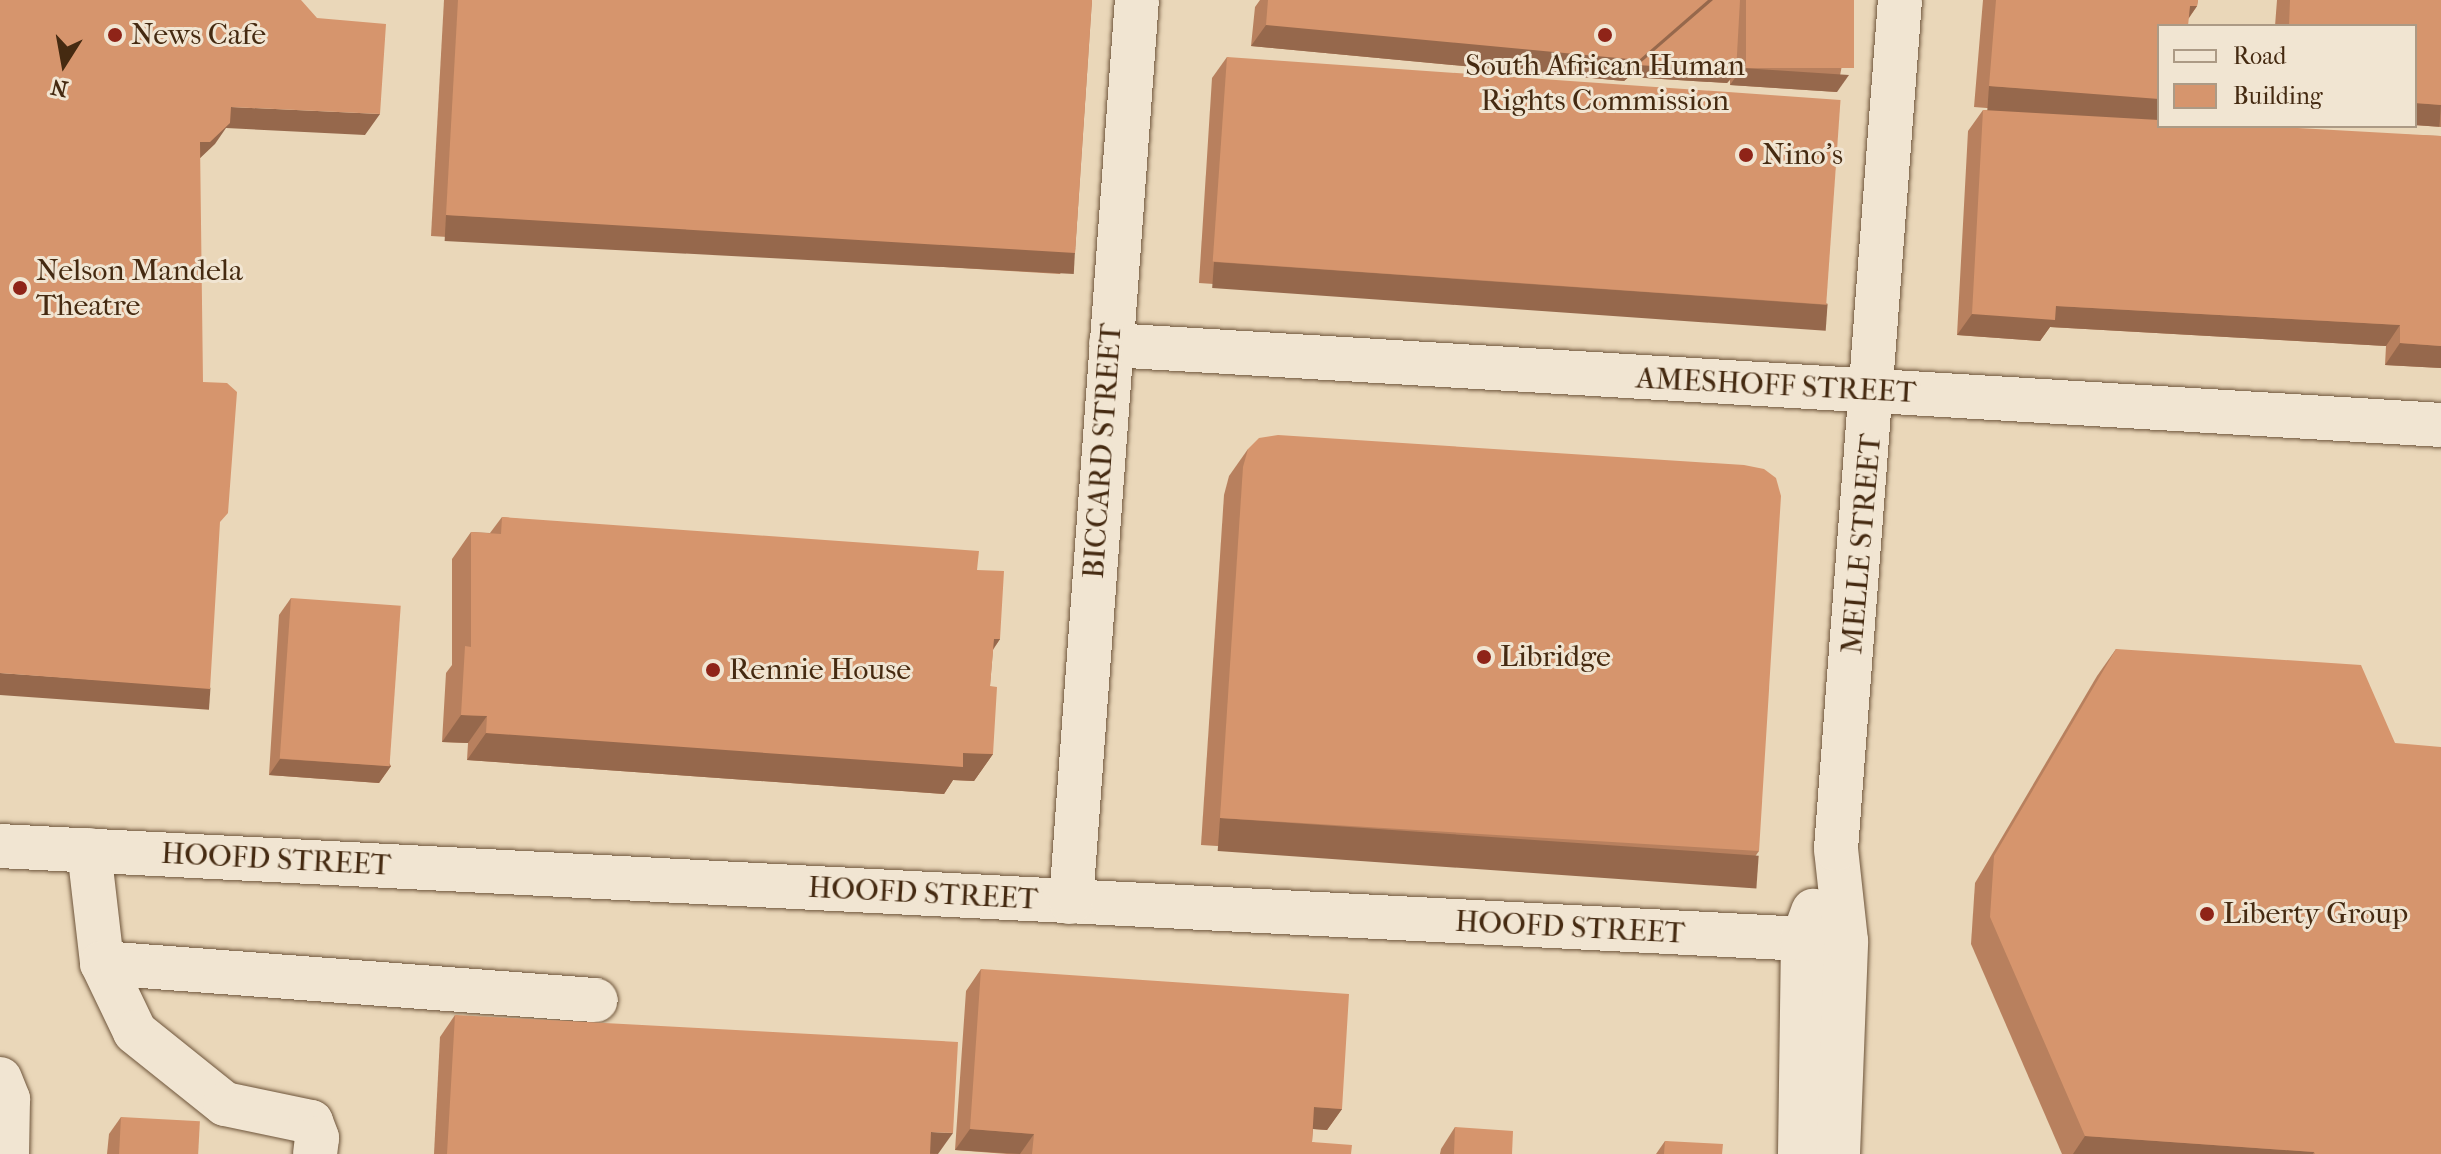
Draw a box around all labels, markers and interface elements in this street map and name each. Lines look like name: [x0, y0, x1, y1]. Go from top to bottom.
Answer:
place label: News Cafe: [131, 17, 266, 53]
north arrow: [24, 24, 104, 104]
legend: [2157, 24, 2417, 128]
marker: News Cafe: [106, 26, 124, 44]
marker: South African Human Rights Commission: [1596, 26, 1614, 44]
text: Road: [2233, 42, 2286, 70]
place label: South African Human Rights Commission: [1465, 48, 1745, 118]
text: N: [49, 73, 70, 102]
text: Building: [2233, 82, 2323, 110]
place label: Nino's: [1762, 137, 1843, 173]
marker: Nino's: [1737, 146, 1755, 164]
place label: Nelson Mandela Theatre: [36, 253, 243, 324]
marker: Nelson Mandela Theatre: [11, 279, 29, 297]
street label: BICCARD STREET: [1076, 322, 1130, 580]
street label: AMESHOFF STREET: [1635, 361, 1917, 411]
street label: MELLE STREET: [1834, 432, 1890, 656]
place label: Libridge: [1500, 639, 1611, 675]
marker: Libridge: [1475, 648, 1493, 666]
place label: Rennie House: [729, 652, 911, 688]
marker: Rennie House: [704, 661, 722, 679]
street label: HOOFD STREET: [160, 836, 392, 884]
street label: HOOFD STREET: [807, 870, 1039, 918]
place label: Liberty Group: [2223, 896, 2408, 932]
street label: HOOFD STREET: [1454, 904, 1686, 952]
marker: Liberty Group: [2198, 905, 2216, 923]

